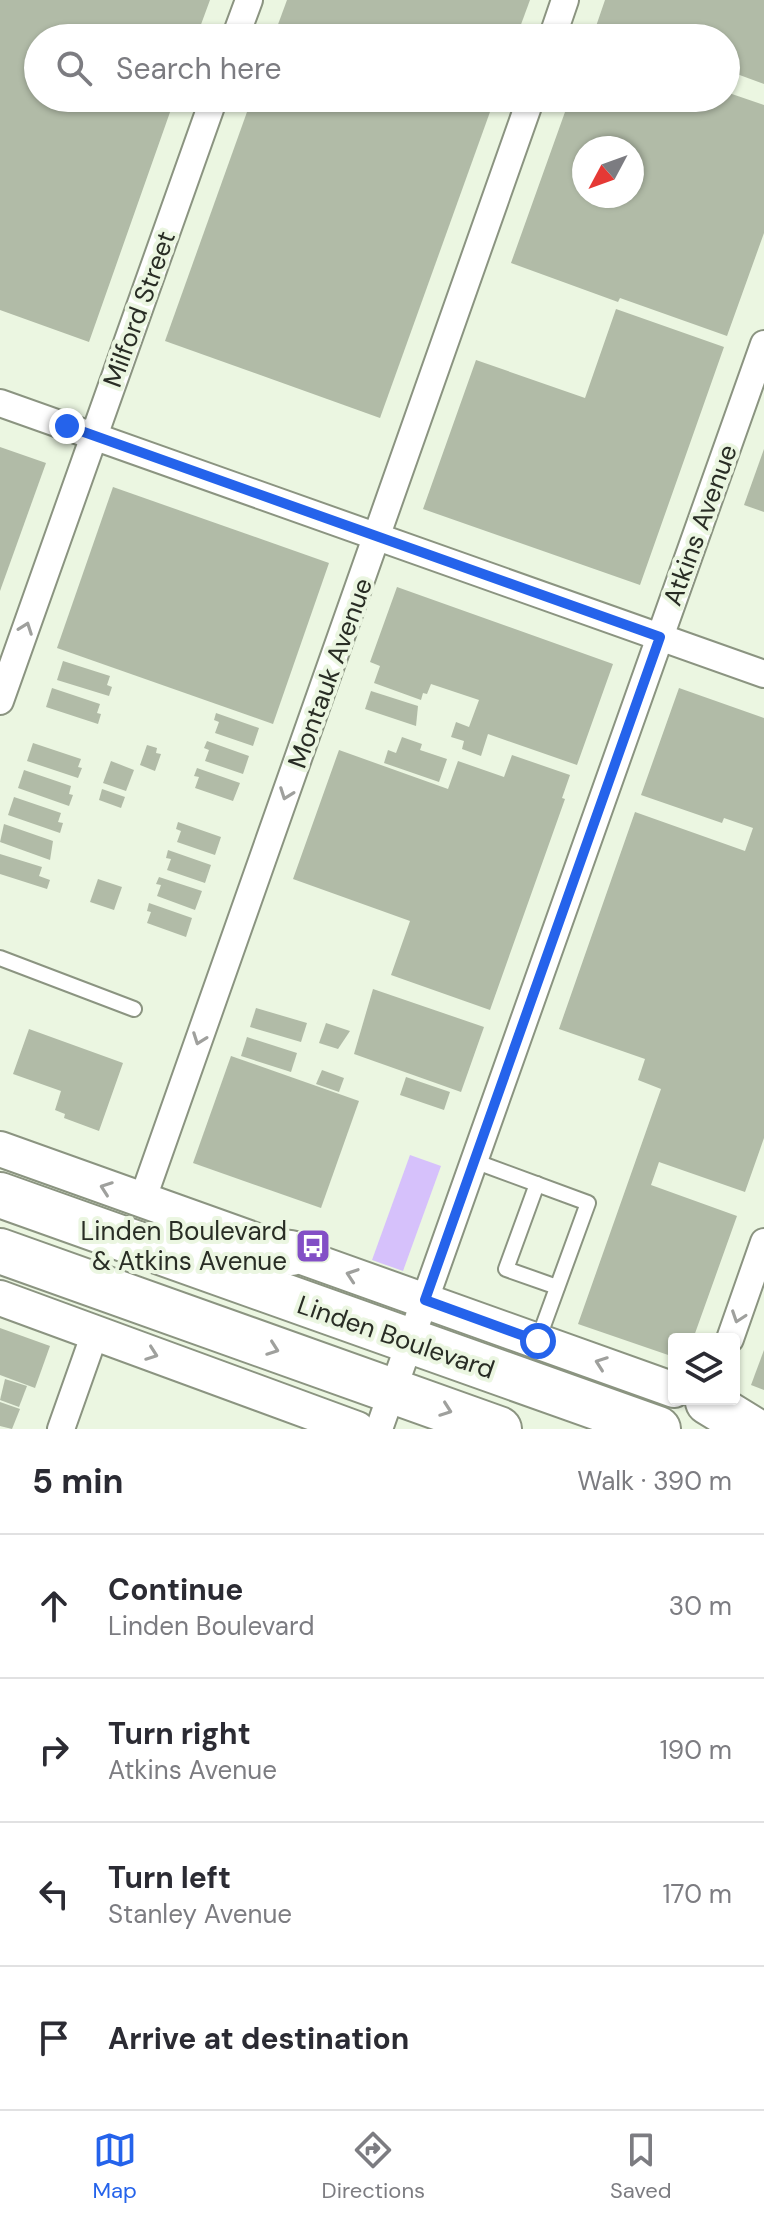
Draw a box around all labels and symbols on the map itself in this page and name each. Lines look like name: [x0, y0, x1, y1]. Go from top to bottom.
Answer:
north arrow: [572, 136, 644, 208]
street label: Milford Street: [95, 226, 183, 392]
route end: [49, 408, 85, 444]
street label: Atkins Avenue: [655, 440, 745, 610]
street label: Montauk Avenue: [280, 573, 380, 773]
one-way arrow: [16, 622, 33, 636]
one-way arrow: [280, 787, 296, 801]
one-way arrow: [192, 1031, 209, 1045]
one-way arrow: [100, 1181, 114, 1198]
place label: Linden Boulevard & Atkins Avenue: [81, 1214, 287, 1278]
bus stop icon: Linden Boulevard & Atkins Avenue: [294, 1227, 332, 1265]
one-way arrow: [345, 1268, 359, 1284]
street label: Linden Boulevard: [293, 1287, 499, 1387]
one-way arrow: [731, 1309, 747, 1323]
route start: [520, 1323, 556, 1359]
one-way arrow: [266, 1339, 280, 1355]
one-way arrow: [144, 1344, 158, 1361]
one-way arrow: [594, 1356, 608, 1373]
one-way arrow: [438, 1400, 452, 1417]

